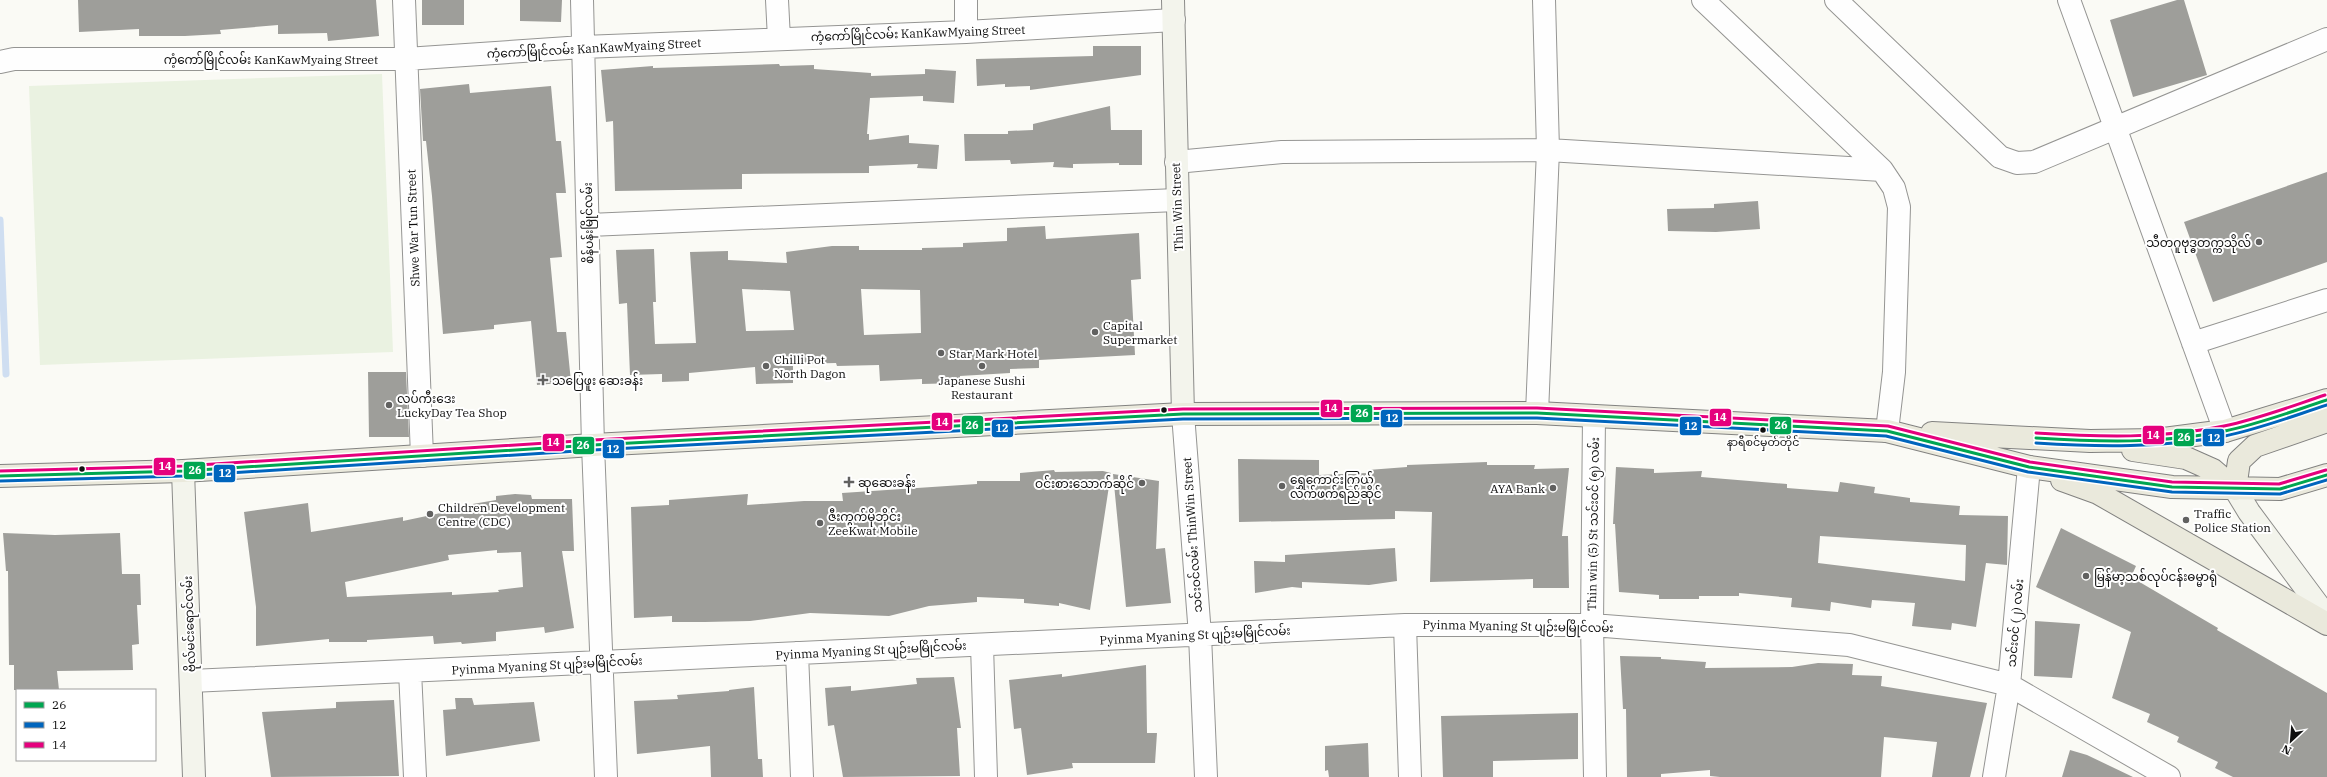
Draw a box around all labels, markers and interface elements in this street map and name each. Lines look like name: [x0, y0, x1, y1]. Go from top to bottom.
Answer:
street label: ကံ့ကော်မြိုင်လမ်း KanKawMyaing Street: [810, 21, 1026, 47]
street label: ကံ့ကော်မြိုင်လမ်း KanKawMyaing Street: [486, 34, 702, 64]
street label: ကံ့ကော်မြိုင်လမ်း KanKawMyaing Street: [164, 51, 378, 70]
street label: Thin Win Street: [1168, 162, 1186, 252]
street label: Shwe War Tun Street: [403, 169, 423, 287]
street label: စိန်ပန်းမြိုင်လမ်း: [579, 182, 599, 264]
place label: သီတဂူဗုဒ္ဓတက္ကသိုလ်: [2146, 234, 2251, 253]
marker: သီတဂူဗုဒ္ဓတက္ကသိုလ်: [2254, 237, 2264, 247]
place label: Capital Supermarket: [1103, 318, 1178, 347]
marker: Capital Supermarket: [1090, 327, 1100, 337]
place label: Star Mark Hotel: [949, 346, 1038, 361]
marker: Star Mark Hotel: [936, 348, 946, 358]
place label: Chilli Pot North Dagon: [774, 352, 846, 381]
marker: Chilli Pot North Dagon: [761, 361, 771, 371]
marker: Japanese Sushi Restaurant: [977, 361, 987, 371]
place label: သပြေဖူး ဆေးခန်း: [552, 372, 643, 391]
place label: Japanese Sushi Restaurant: [939, 373, 1026, 402]
marker: သပြေဖူး ဆေးခန်း: [537, 374, 549, 386]
place label: လပ်ကီးဒေး LuckyDay Tea Shop: [397, 390, 507, 420]
line badge: 14: [1320, 399, 1343, 418]
marker: လပ်ကီးဒေး LuckyDay Tea Shop: [384, 400, 394, 410]
text: 14: [1324, 401, 1338, 415]
line badge: 26: [1350, 404, 1373, 423]
unlabelled marker: [1159, 405, 1169, 415]
text: 26: [1355, 406, 1369, 420]
line badge: 14: [1709, 408, 1732, 427]
line badge: 12: [1380, 409, 1403, 428]
text: 14: [1713, 410, 1727, 424]
text: 12: [1385, 411, 1399, 425]
line badge: 14: [931, 412, 953, 431]
text: 14: [935, 415, 949, 429]
line badge: 26: [961, 415, 984, 435]
line badge: 12: [1679, 416, 1702, 436]
line badge: 26: [1769, 416, 1792, 435]
text: 26: [965, 418, 979, 432]
text: 26: [1774, 418, 1788, 432]
line badge: 12: [991, 419, 1014, 438]
text: 12: [1684, 419, 1698, 433]
text: 12: [995, 421, 1009, 435]
marker: နာရီစင်မှတ်တိုင်: [1758, 425, 1768, 435]
line badge: 14: [2142, 425, 2165, 445]
text: 14: [2146, 428, 2160, 442]
line badge: 26: [2173, 428, 2195, 447]
line badge: 12: [2202, 428, 2225, 447]
text: 26: [2177, 430, 2191, 444]
text: 12: [2207, 431, 2221, 445]
line badge: 14: [542, 433, 565, 452]
text: 14: [546, 435, 560, 449]
place label: နာရီစင်မှတ်တိုင်: [1727, 435, 1799, 451]
line badge: 26: [572, 436, 595, 455]
street label: Thin win (5) St သင်းဝင် (၅) လမ်း: [1583, 437, 1605, 611]
text: 26: [576, 438, 590, 452]
line badge: 12: [602, 439, 625, 459]
text: 12: [606, 442, 620, 456]
line badge: 14: [153, 457, 176, 476]
street label: သင်းဝင်လမ်း ThinWin Street: [1178, 457, 1205, 613]
text: 14: [158, 459, 172, 473]
line badge: 26: [183, 461, 206, 480]
text: 26: [188, 463, 202, 477]
unlabelled marker: [77, 464, 87, 474]
line badge: 12: [213, 464, 236, 483]
text: 12: [218, 466, 232, 480]
place label: ရွှေကောင်းကြွယ် လက်ဖက်ရည်ဆိုင်: [1290, 471, 1382, 504]
place label: ဆုဆေးခန်း: [858, 474, 916, 493]
place label: ဝင်းစားသောက်ဆိုင်: [1035, 475, 1134, 494]
marker: ဆုဆေးခန်း: [843, 476, 855, 488]
marker: ဝင်းစားသောက်ဆိုင်: [1137, 478, 1147, 488]
marker: ရွှေကောင်းကြွယ် လက်ဖက်ရည်ဆိုင်: [1277, 481, 1287, 491]
place label: AYA Bank: [1490, 481, 1545, 496]
marker: AYA Bank: [1548, 483, 1558, 493]
place label: Children Development Centre (CDC): [438, 500, 565, 529]
place label: Traffic Police Station: [2194, 506, 2271, 535]
place label: ဇီးကွက်မိုဘိုင်း ZeeKwat Mobile: [828, 508, 918, 538]
marker: Children Development Centre (CDC): [425, 509, 435, 519]
marker: Traffic Police Station: [2181, 515, 2191, 525]
marker: ဇီးကွက်မိုဘိုင်း ZeeKwat Mobile: [815, 518, 825, 528]
place label: မြန်မာ့သစ်လုပ်ငန်းဓမ္မာရုံ: [2094, 568, 2217, 587]
marker: မြန်မာ့သစ်လုပ်ငန်းဓမ္မာရုံ: [2081, 571, 2091, 581]
street label: ဗိုလ်မင်းရောင်လမ်း: [179, 575, 201, 672]
street label: သင်းဝင် (၂) လမ်း: [2003, 578, 2029, 668]
street label: Pyinma Myaning St ပျဉ်းမမြိုင်လမ်း: [1422, 616, 1614, 638]
street label: Pyinma Myaning St ပျဉ်းမမြိုင်လမ်း: [1099, 622, 1291, 650]
street label: Pyinma Myaning St ပျဉ်းမမြိုင်လမ်း: [775, 637, 967, 665]
street label: Pyinma Myaning St ပျဉ်းမမြိုင်လမ်း: [451, 652, 643, 680]
legend: [16, 689, 156, 761]
text: 26: [52, 697, 66, 712]
text: 12: [52, 717, 66, 732]
north arrow: [2271, 721, 2311, 761]
text: 14: [52, 737, 66, 752]
text: N: [2279, 742, 2294, 758]

